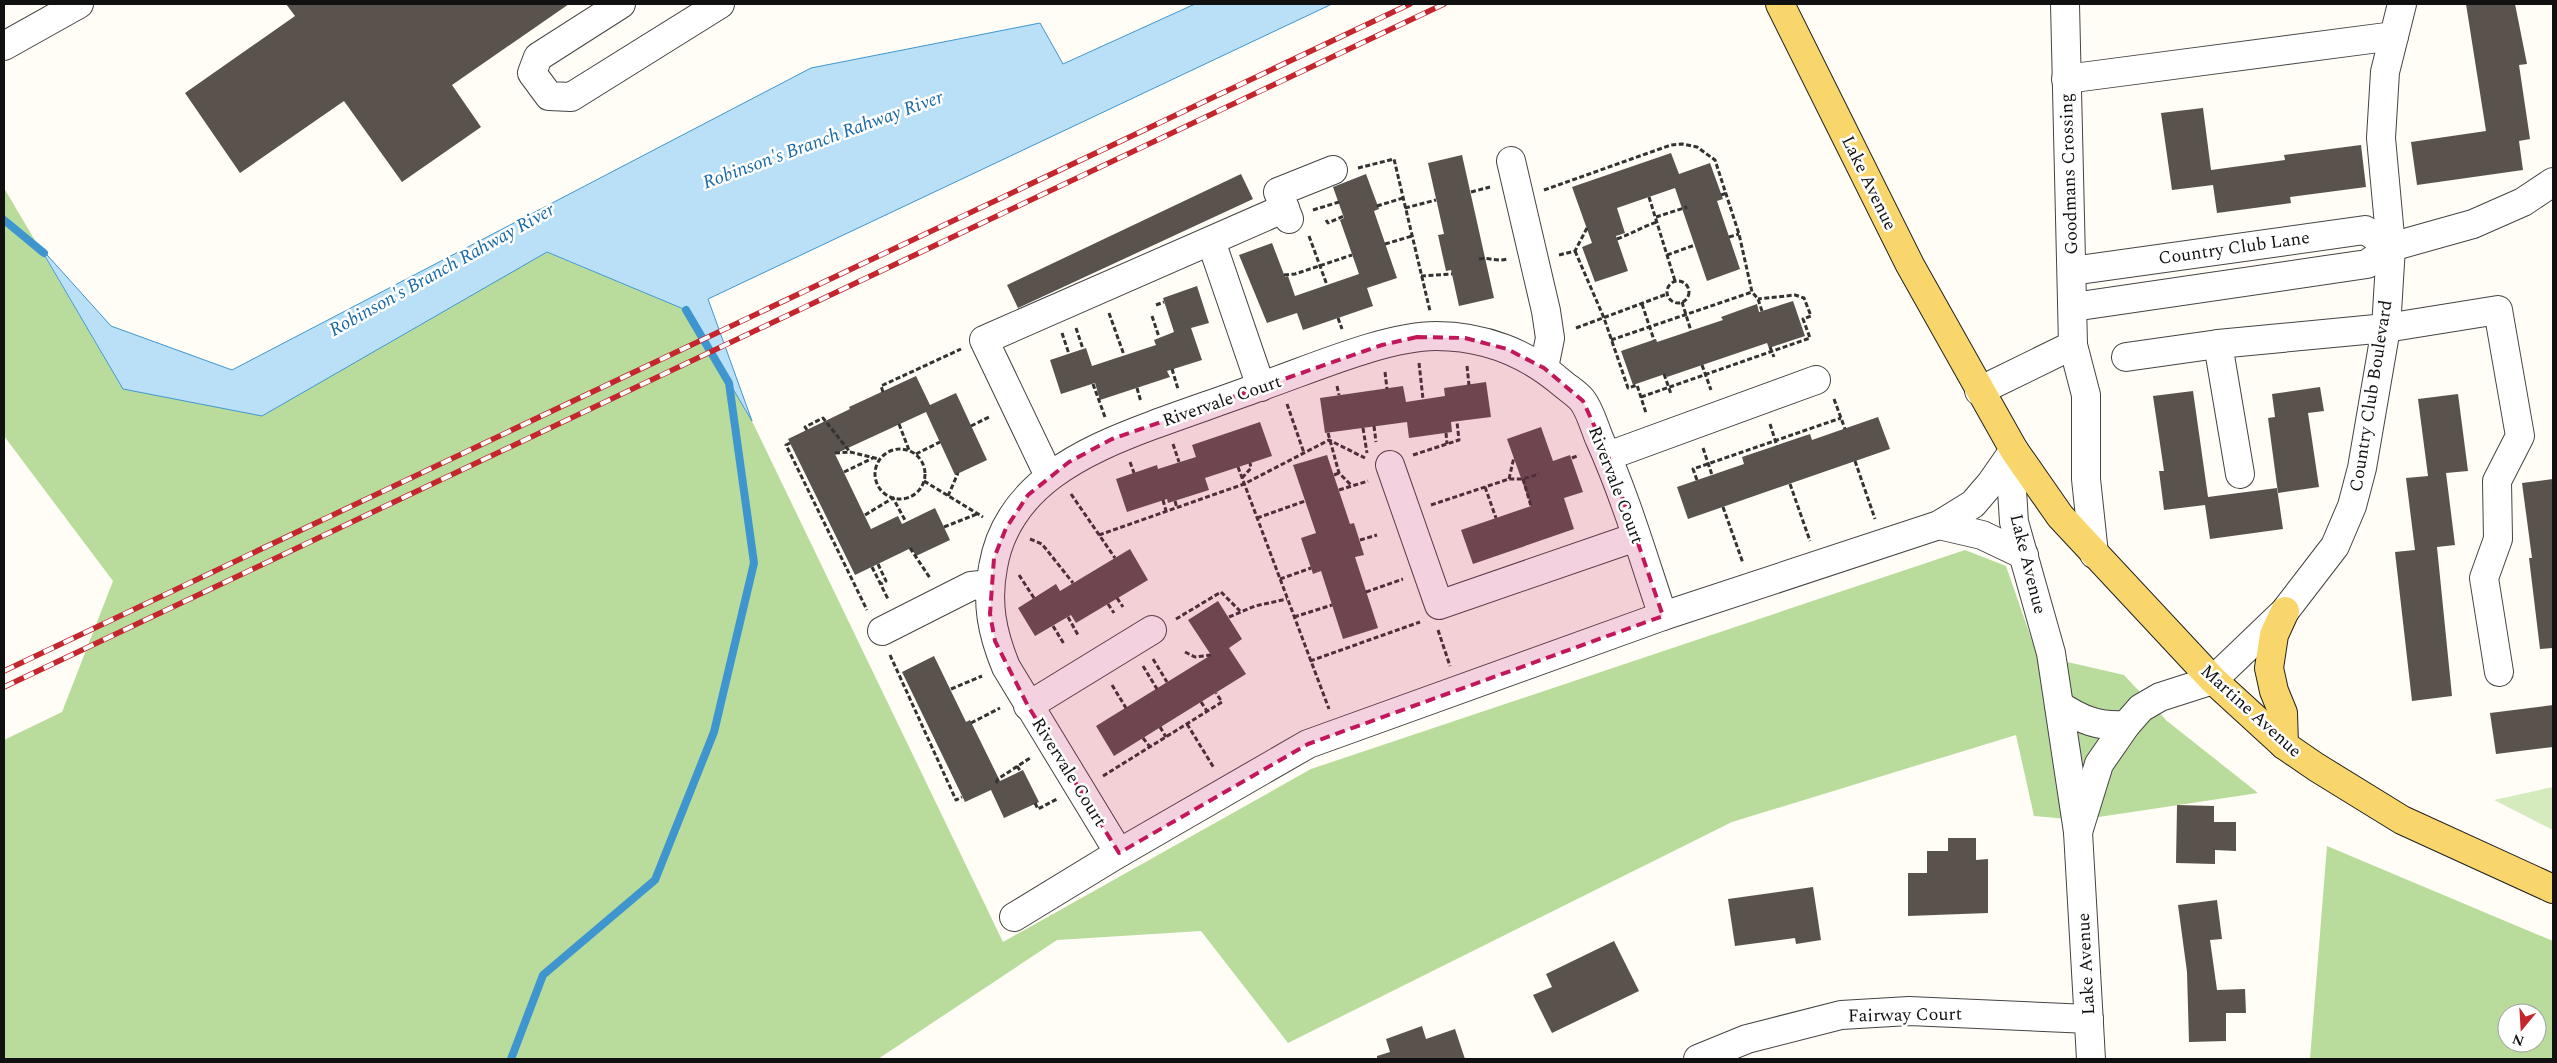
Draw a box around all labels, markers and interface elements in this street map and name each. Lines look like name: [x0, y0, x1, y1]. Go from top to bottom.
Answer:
water label: Robinson's Branch Rahway River: [699, 83, 948, 197]
street label: Goodmans Crossing: [2053, 93, 2085, 255]
street label: Lake Avenue: [1834, 131, 1904, 235]
water label: Robinson's Branch Rahway River: [324, 195, 561, 344]
street label: Country Club Lane: [2157, 224, 2311, 272]
street label: Country Club Boulevard: [2343, 298, 2399, 494]
street label: Rivervale Court: [1159, 368, 1285, 434]
street label: Rivervale Court: [1581, 422, 1651, 548]
street label: Lake Avenue: [2003, 511, 2053, 617]
street label: Martine Avenue: [2194, 658, 2308, 764]
street label: Rivervale Court: [1025, 712, 1113, 832]
street label: Lake Avenue: [2070, 912, 2102, 1016]
street label: Fairway Court: [1848, 1001, 1962, 1029]
north arrow: [2497, 1003, 2547, 1053]
text: N: [2509, 1028, 2527, 1052]

